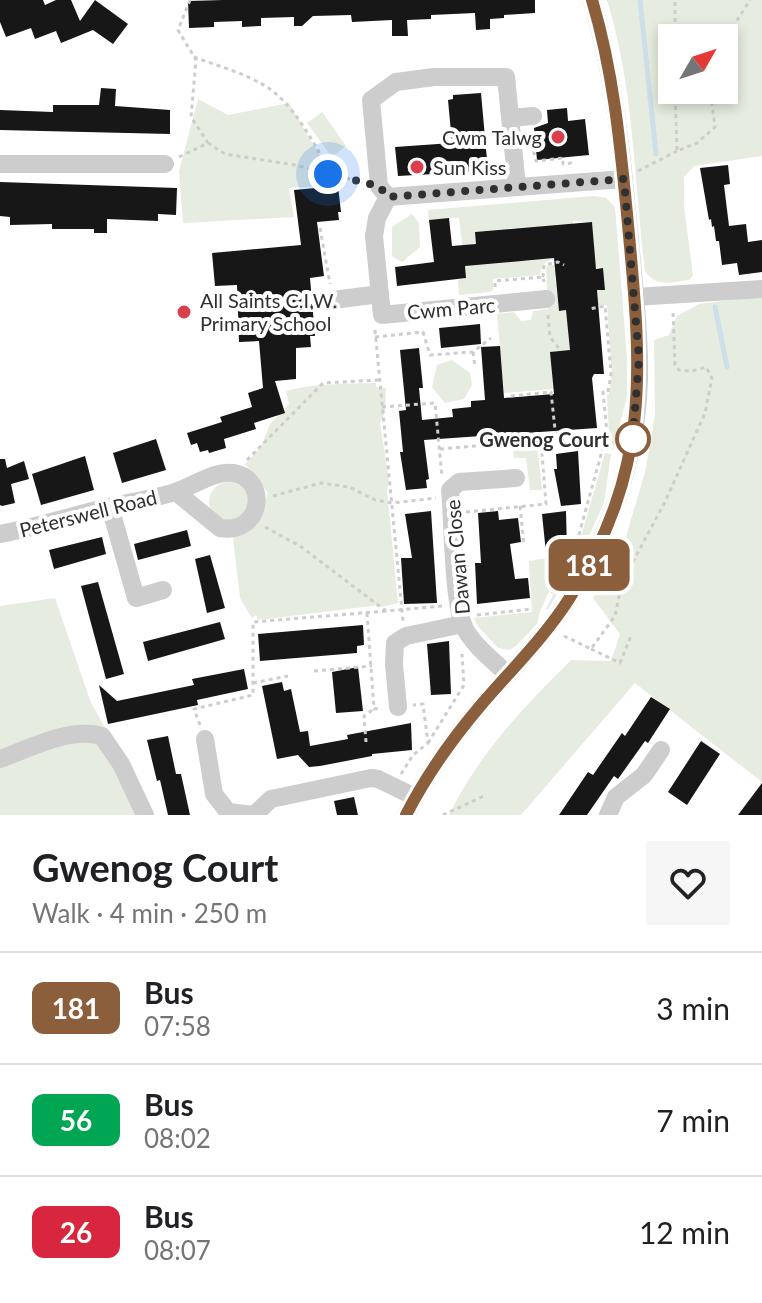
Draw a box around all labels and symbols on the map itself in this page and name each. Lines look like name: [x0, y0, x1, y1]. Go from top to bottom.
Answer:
north arrow: [658, 24, 738, 104]
place label: Cwm Talwg: [442, 125, 542, 149]
marker: Cwm Talwg: [549, 128, 567, 146]
your location: [308, 154, 348, 194]
place label: Sun Kiss: [433, 155, 506, 179]
marker: Sun Kiss: [408, 158, 426, 176]
place label: All Saints C.I.W. Primary School: [200, 288, 337, 335]
street label: Cwm Parc: [406, 292, 497, 324]
marker: All Saints C.I.W. Primary School: [175, 303, 193, 321]
marker: Gwenog Court: [616, 422, 650, 456]
place label: Gwenog Court: [479, 427, 610, 451]
street label: Peterswell Road: [17, 484, 159, 542]
street label: Dawan Close: [440, 499, 474, 615]
line badge: 181: [543, 539, 635, 591]

